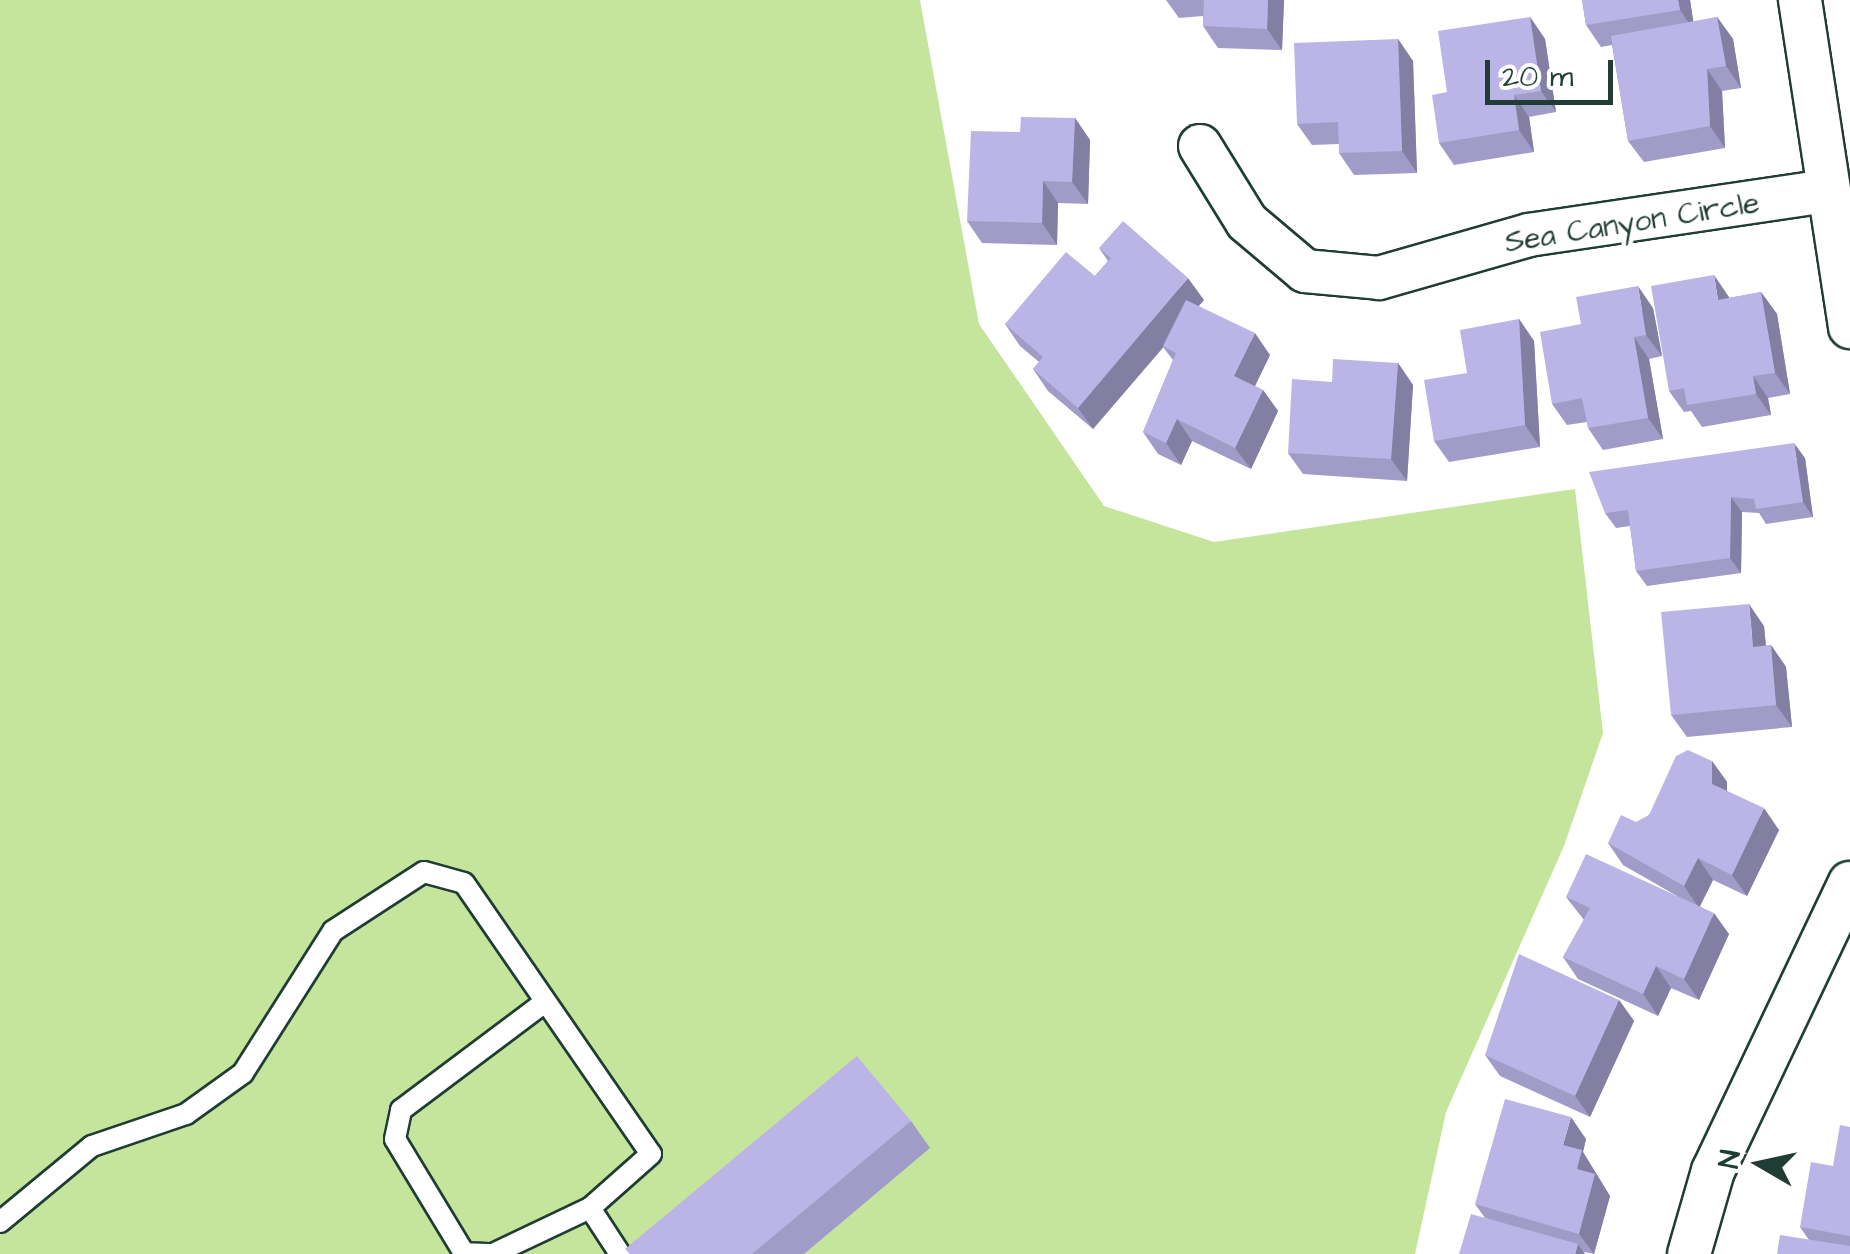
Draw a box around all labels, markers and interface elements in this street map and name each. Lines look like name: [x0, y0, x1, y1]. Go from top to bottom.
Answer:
scale bar: [1490, 40, 1618, 102]
text: 20 m: [1502, 56, 1573, 98]
street label: Sea Canyon Circle: [1502, 185, 1762, 261]
north arrow: [1710, 1114, 1810, 1214]
text: N: [1709, 1148, 1751, 1171]

